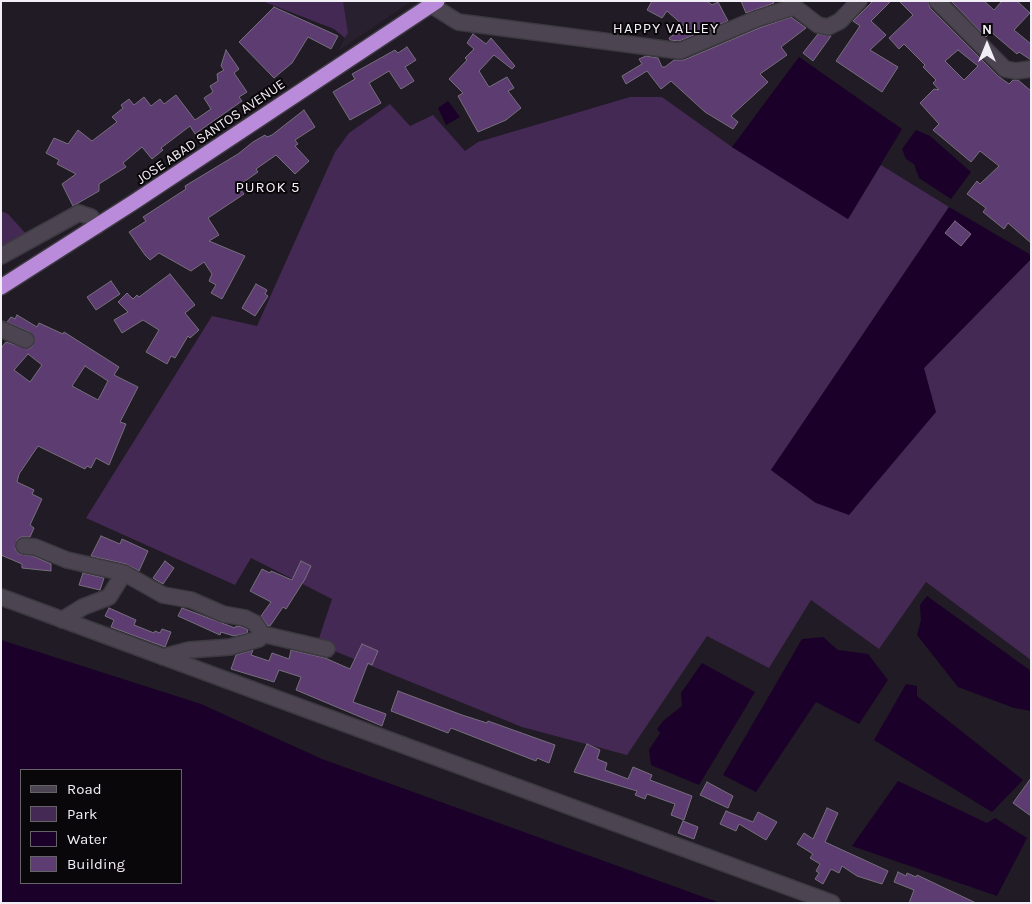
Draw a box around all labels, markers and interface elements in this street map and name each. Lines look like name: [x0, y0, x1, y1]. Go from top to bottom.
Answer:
district label: HAPPY VALLEY: [611, 20, 721, 38]
north arrow: [962, 20, 1012, 70]
text: N: [982, 21, 992, 38]
street label: JOSE ABAD SANTOS AVENUE: [134, 76, 288, 188]
district label: PUROK 5: [235, 179, 301, 197]
legend: [20, 769, 182, 884]
text: Road: [67, 780, 102, 798]
text: Park: [67, 805, 97, 823]
text: Water: [67, 830, 107, 848]
text: Building: [67, 855, 125, 873]

